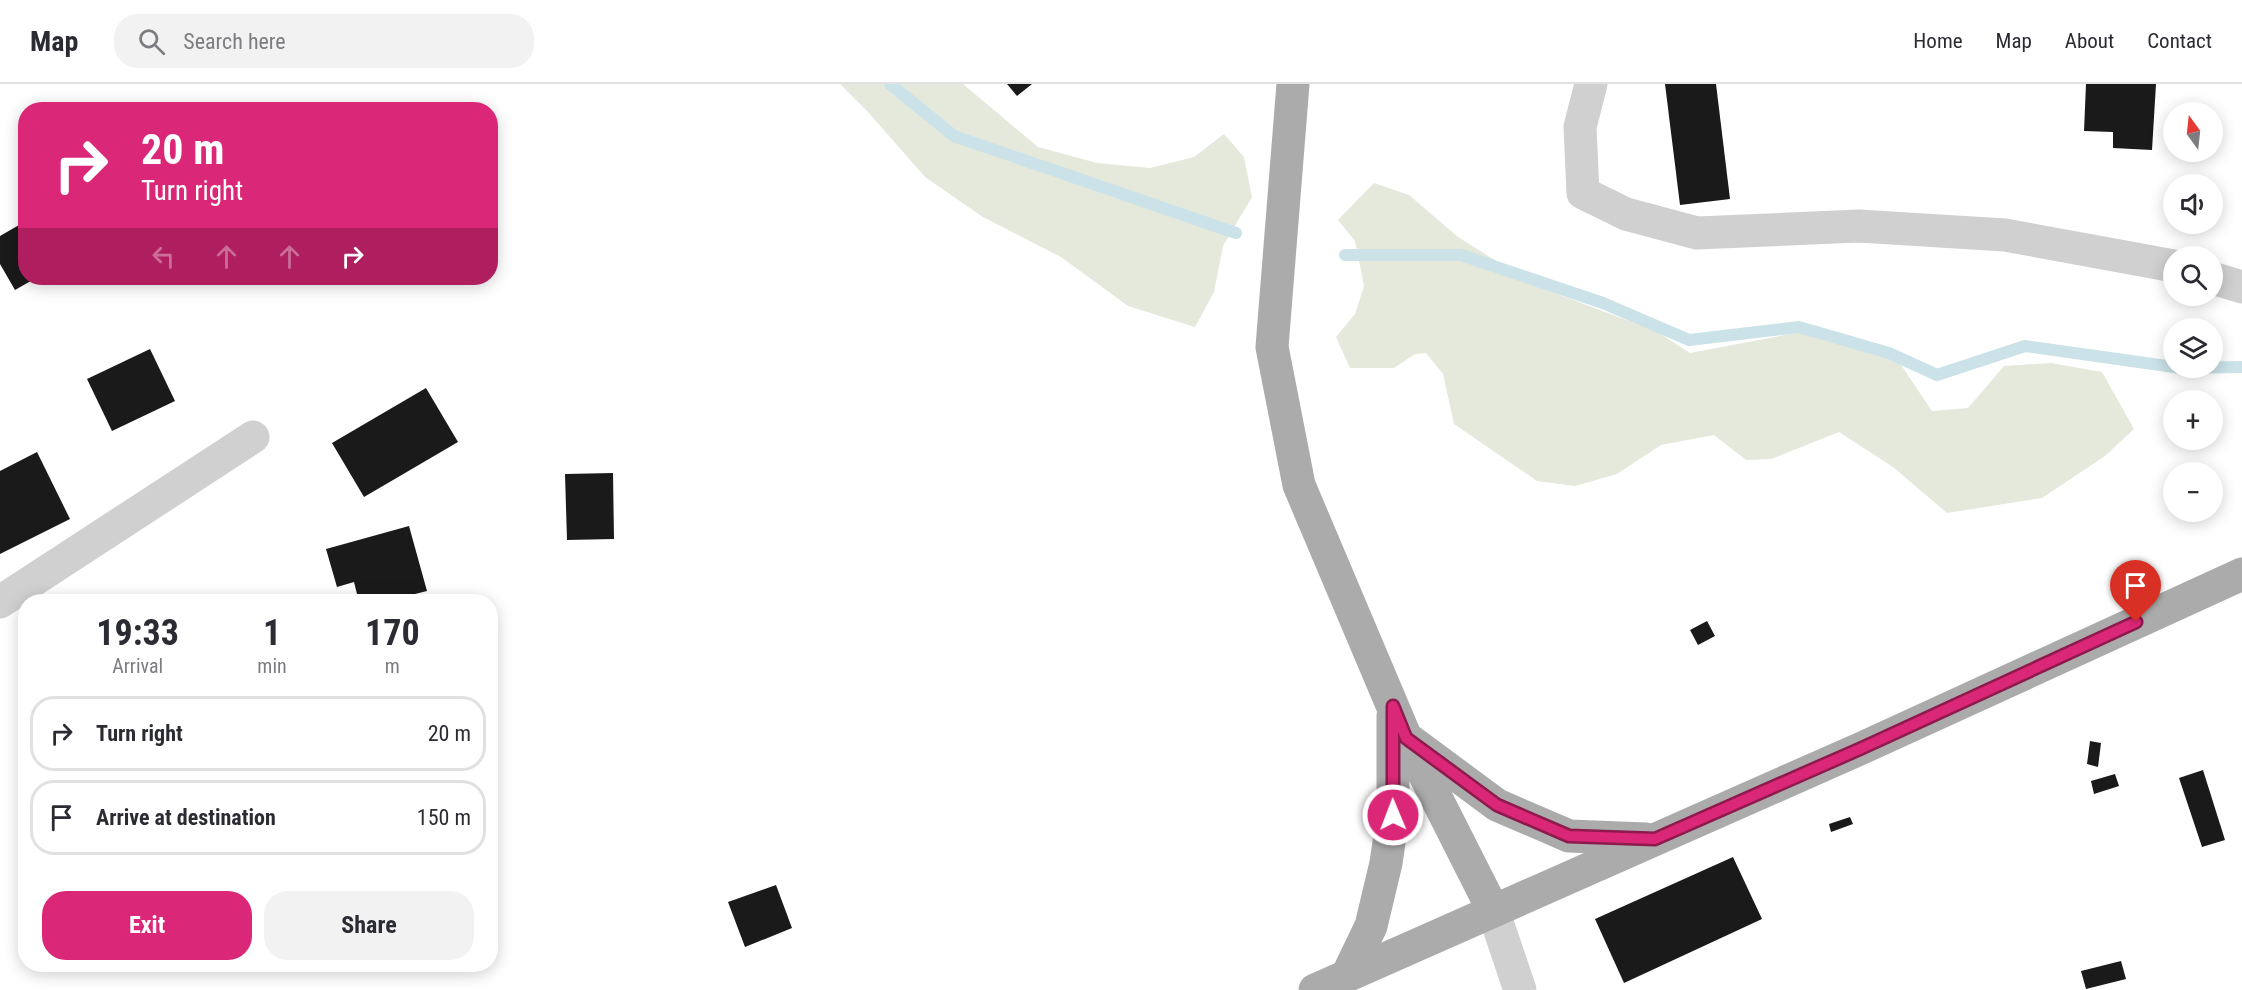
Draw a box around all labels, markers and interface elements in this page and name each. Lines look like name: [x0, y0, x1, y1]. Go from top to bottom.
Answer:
search box: [114, 14, 534, 68]
text: Map: [30, 25, 78, 58]
icon: search: [135, 25, 168, 58]
text: Search here: [183, 29, 286, 54]
text: Home: [1913, 29, 1963, 53]
text: Map: [1996, 29, 2032, 53]
text: About: [2065, 29, 2114, 53]
text: Contact: [2147, 29, 2212, 53]
north arrow: [2163, 102, 2223, 162]
map controls: [2163, 102, 2223, 522]
text: 20 m: [141, 125, 224, 174]
icon: right: [42, 126, 120, 204]
button: sound: [2163, 174, 2223, 234]
text: Turn right: [141, 175, 243, 207]
icon: left: [147, 240, 180, 273]
icon: ahead: [210, 240, 243, 273]
icon: ahead: [273, 240, 306, 273]
icon: right: [336, 240, 369, 273]
button: search: [2163, 246, 2223, 306]
button: layers: [2163, 318, 2223, 378]
button: +: [2163, 390, 2223, 450]
button: −: [2163, 462, 2223, 522]
pin: [2110, 560, 2161, 622]
icon: arrive: [2119, 569, 2152, 602]
text: 19:33: [96, 612, 179, 654]
text: 1: [263, 612, 281, 654]
text: 170: [365, 612, 420, 654]
text: Arrival: [112, 654, 163, 678]
text: min: [257, 654, 287, 678]
text: m: [385, 654, 400, 678]
icon: right: [45, 717, 78, 750]
text: Turn right: [96, 721, 183, 746]
text: 20 m: [428, 721, 471, 746]
position arrow: [1361, 783, 1425, 847]
icon: arrive: [45, 801, 78, 834]
text: Arrive at destination: [96, 805, 276, 830]
text: 150 m: [417, 805, 471, 830]
button: Exit: [42, 891, 252, 960]
button: Share: [264, 891, 474, 960]

